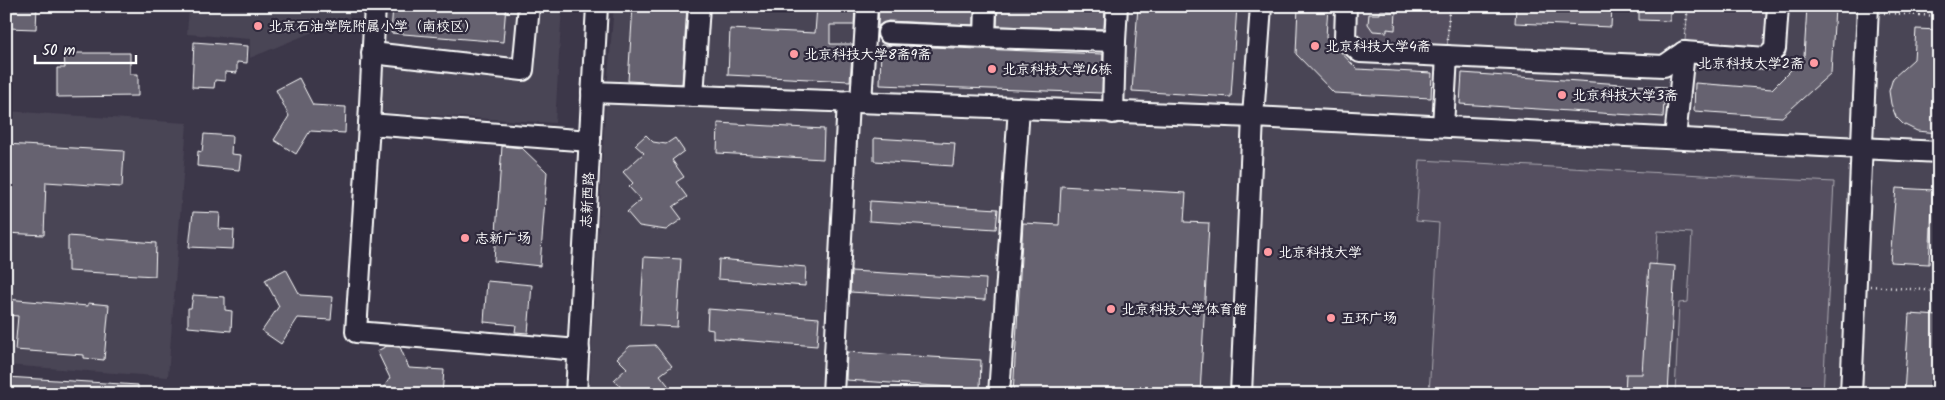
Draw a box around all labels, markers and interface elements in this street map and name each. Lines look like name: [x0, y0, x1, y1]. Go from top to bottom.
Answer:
place label: 北京石油学院附属小学（南校区）: [268, 16, 478, 38]
marker: 北京石油学院附属小学（南校区）: [252, 20, 264, 32]
scale bar: [35, 32, 136, 64]
place label: 北京科技大学4斋: [1325, 36, 1431, 58]
text: 50 m: [42, 39, 76, 63]
marker: 北京科技大学4斋: [1309, 40, 1321, 52]
place label: 北京科技大学8斋9斋: [804, 44, 931, 66]
marker: 北京科技大学8斋9斋: [788, 48, 800, 60]
place label: 北京科技大学2斋: [1698, 53, 1804, 75]
marker: 北京科技大学2斋: [1808, 57, 1820, 69]
place label: 北京科技大学16栋: [1002, 59, 1112, 81]
marker: 北京科技大学16栋: [986, 63, 998, 75]
place label: 北京科技大学3斋: [1572, 85, 1678, 107]
marker: 北京科技大学3斋: [1556, 89, 1568, 101]
street label: 志新西路: [576, 172, 600, 229]
place label: 志新广场: [475, 228, 531, 250]
marker: 志新广场: [459, 232, 471, 244]
place label: 北京科技大学: [1278, 242, 1362, 264]
marker: 北京科技大学: [1262, 246, 1274, 258]
place label: 北京科技大学体育館: [1121, 299, 1247, 321]
marker: 北京科技大学体育館: [1105, 303, 1117, 315]
place label: 五环广场: [1341, 308, 1397, 330]
marker: 五环广场: [1325, 312, 1337, 324]

